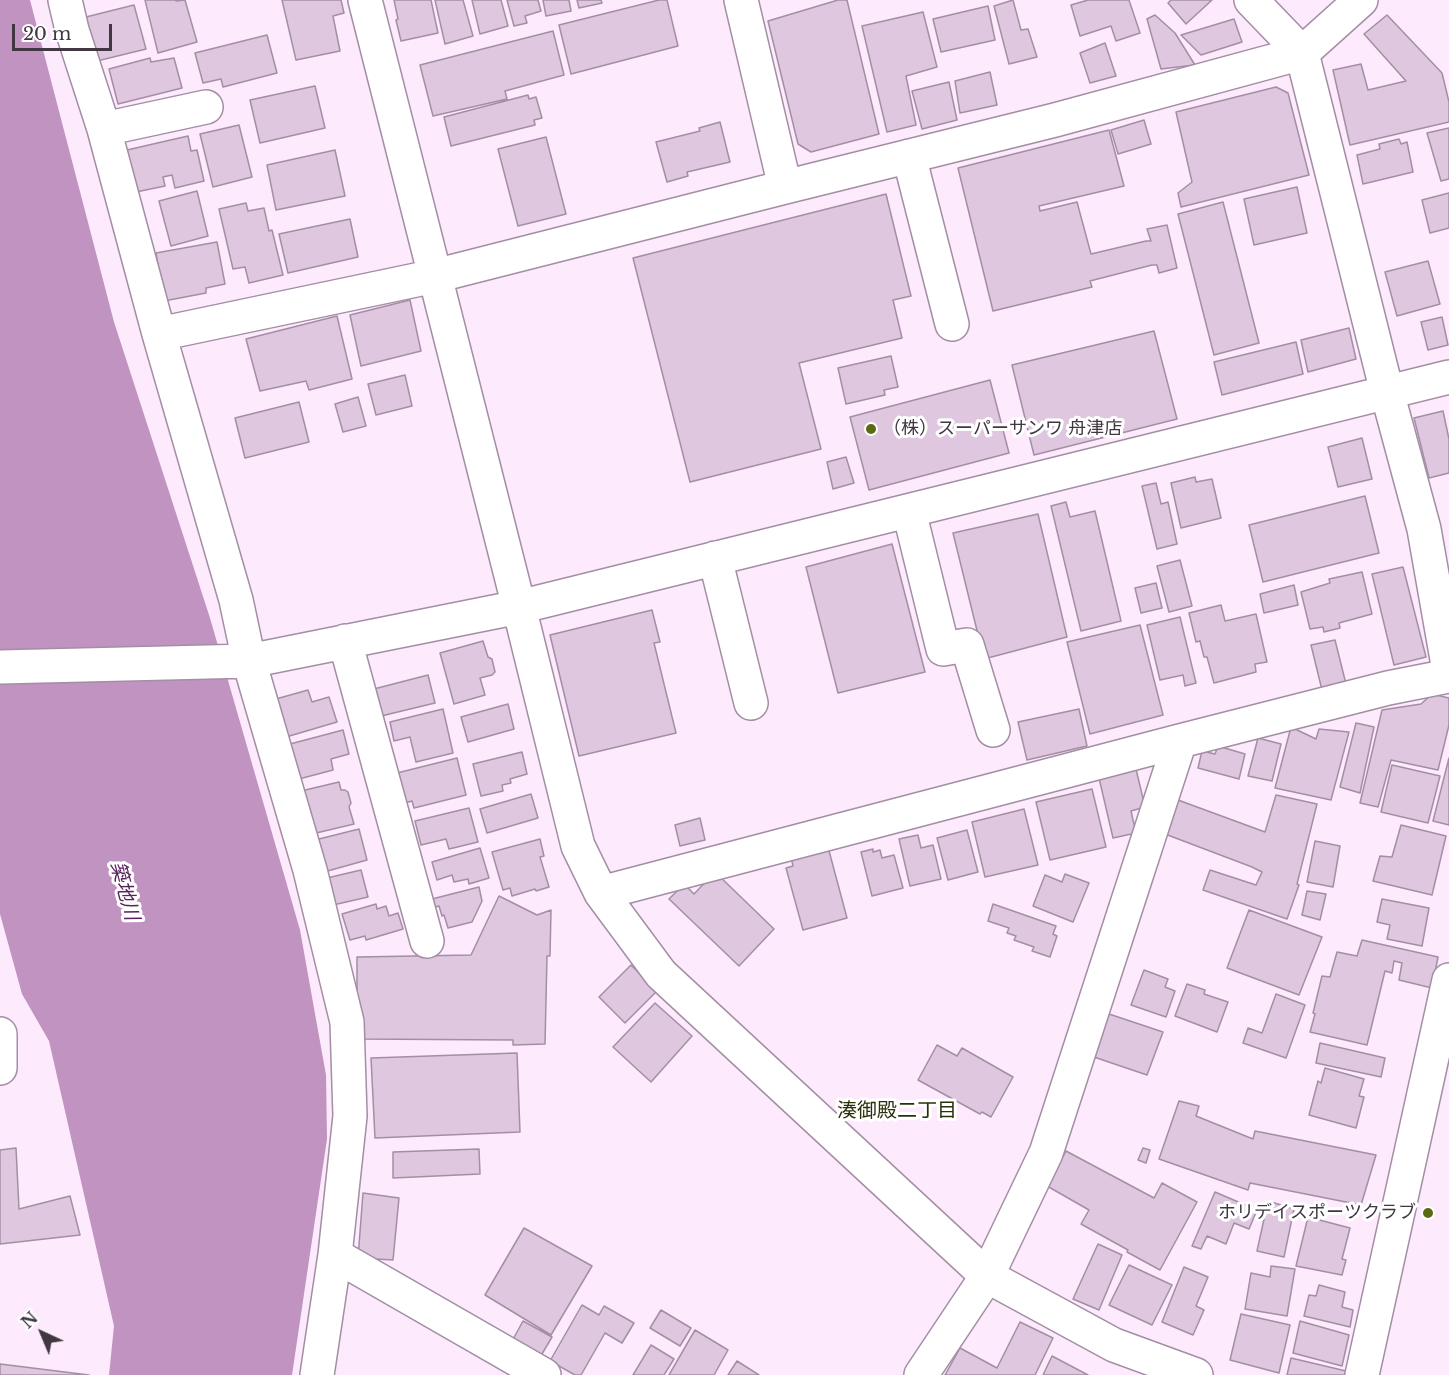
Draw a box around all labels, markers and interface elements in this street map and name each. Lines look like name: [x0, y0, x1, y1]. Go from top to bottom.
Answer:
scale bar: [15, 12, 116, 50]
text: 20 m: [23, 23, 71, 45]
place label: （株）スーパーサンワ 舟津店: [883, 418, 1122, 440]
marker: （株）スーパーサンワ 舟津店: [864, 422, 878, 436]
water label: 築地川: [105, 859, 143, 923]
district label: 湊御殿二丁目: [837, 1099, 957, 1123]
place label: ホリデイスポーツクラブ: [1218, 1202, 1416, 1224]
marker: ホリデイスポーツクラブ: [1421, 1206, 1435, 1220]
north arrow: [12, 1303, 72, 1363]
text: N: [17, 1308, 42, 1332]

